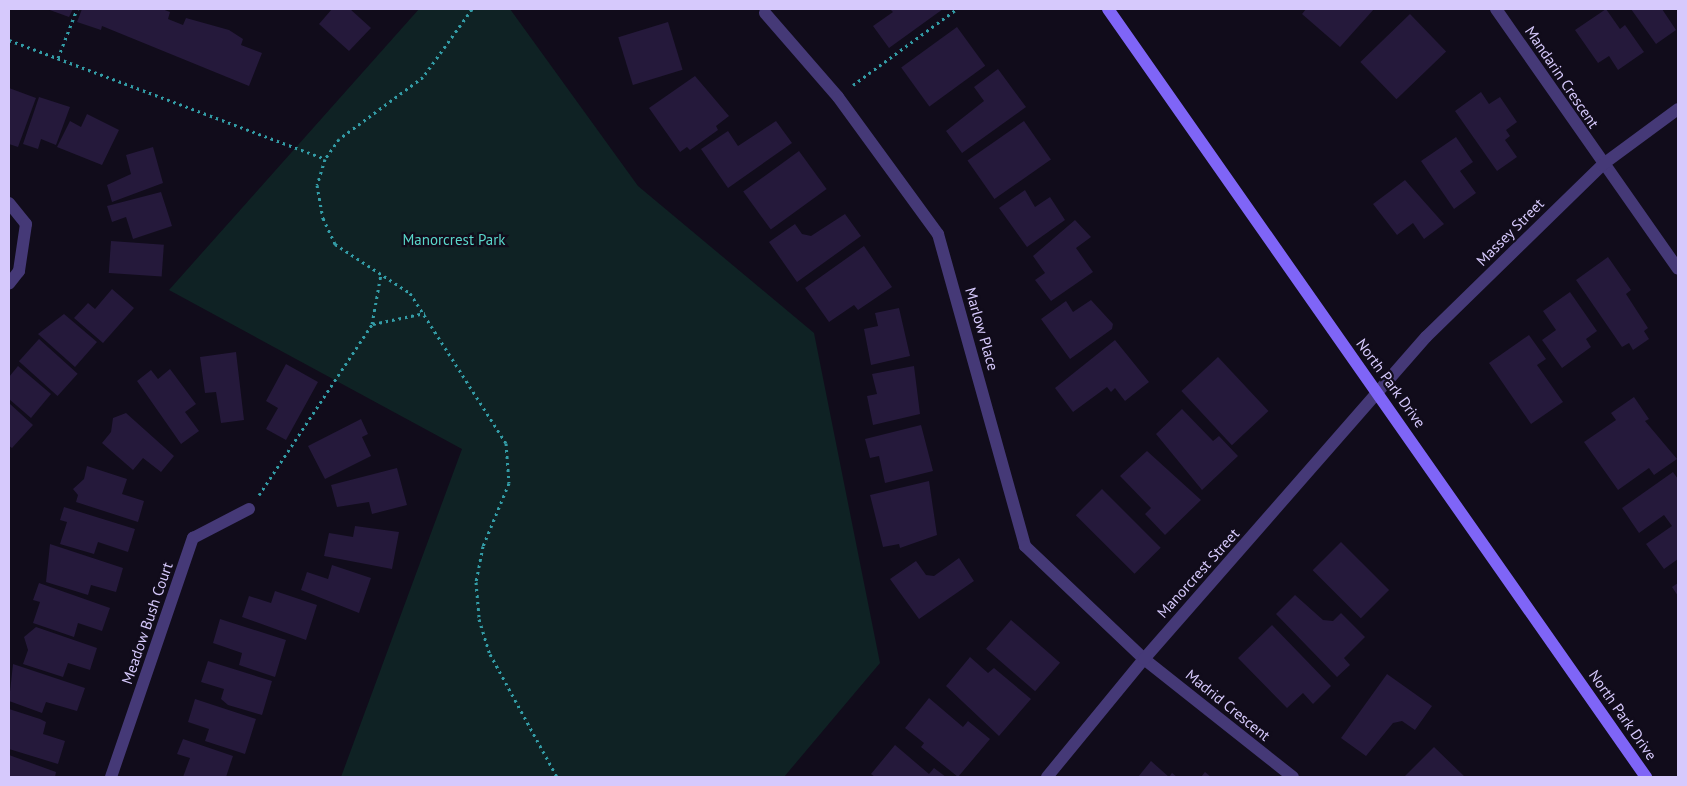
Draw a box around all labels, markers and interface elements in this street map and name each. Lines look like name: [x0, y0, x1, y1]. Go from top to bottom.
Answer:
street label: Mandarin Crescent: [1521, 23, 1603, 131]
street label: Massey Street: [1472, 194, 1548, 270]
park label: Manorcrest Park: [402, 231, 506, 249]
street label: Marlow Place: [962, 285, 1002, 373]
street label: North Park Drive: [1353, 335, 1429, 431]
street label: Manorcrest Street: [1153, 525, 1243, 621]
street label: Meadow Bush Court: [118, 560, 176, 686]
street label: Madrid Crescent: [1182, 666, 1274, 744]
street label: North Park Drive: [1585, 666, 1661, 764]

